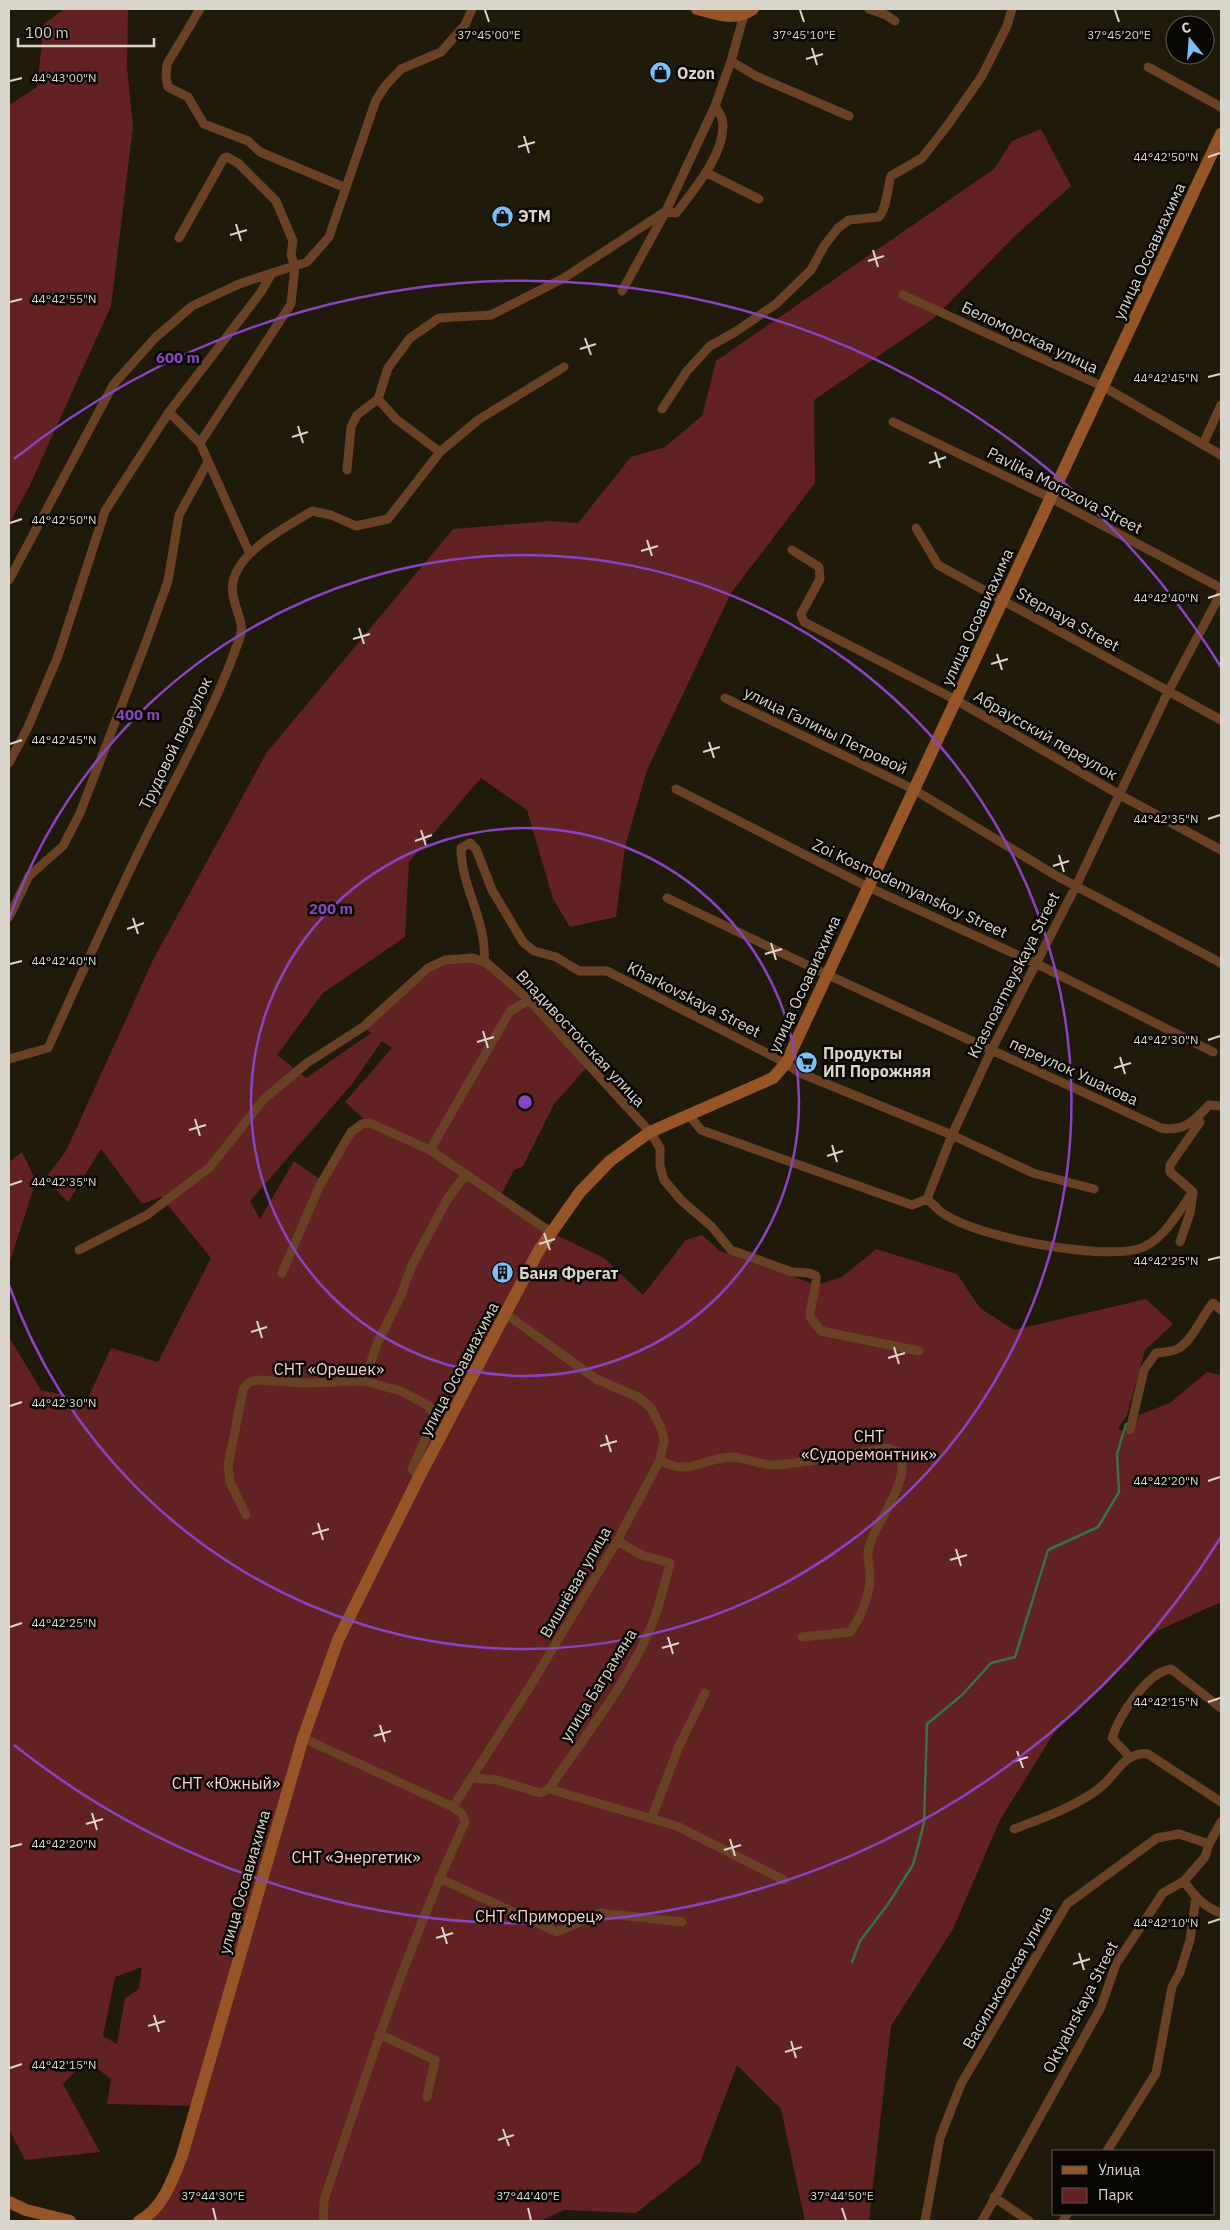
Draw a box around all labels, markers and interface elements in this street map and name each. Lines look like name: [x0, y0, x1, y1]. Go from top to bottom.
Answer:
scale bar: [18, 15, 154, 47]
north arrow: [1165, 15, 1215, 65]
text: С: [1179, 18, 1193, 38]
text: 100 m: [25, 23, 69, 42]
text: 37°45'00"E: [457, 27, 521, 42]
text: 37°45'10"E: [772, 27, 836, 42]
text: 37°45'20"E: [1087, 27, 1151, 42]
shop icon: Ozon: [649, 61, 673, 85]
place label: Ozon: [677, 63, 715, 83]
text: 44°43'00"N: [31, 70, 97, 85]
text: 44°42'50"N: [1133, 149, 1199, 164]
street label: улица Осоавиахима: [1108, 179, 1190, 323]
shop icon: ЭТМ: [490, 204, 514, 228]
place label: ЭТМ: [518, 206, 551, 226]
text: 44°42'55"N: [31, 291, 97, 306]
street label: Беломорская улица: [959, 297, 1102, 378]
text: 600 m: [156, 348, 200, 367]
text: 44°42'45"N: [1133, 370, 1199, 385]
street label: Pavlika Morozova Street: [984, 442, 1146, 538]
text: 44°42'50"N: [31, 512, 97, 527]
street label: улица Осоавиахима: [936, 545, 1018, 689]
street label: Stepnaya Street: [1013, 583, 1123, 655]
text: 44°42'40"N: [1133, 590, 1199, 605]
street label: Трудовой переулок: [134, 673, 216, 813]
street label: улица Галины Петровой: [741, 682, 911, 778]
street label: Абраусский переулок: [971, 686, 1122, 784]
text: 400 m: [116, 705, 160, 724]
text: 44°42'45"N: [31, 732, 97, 747]
text: 44°42'35"N: [1133, 811, 1199, 826]
street label: Zoi Kosmodemyanskoy Street: [809, 834, 1011, 942]
street label: Krasnoarmeyskaya Street: [962, 889, 1064, 1061]
text: 200 m: [309, 899, 353, 918]
street label: улица Осоавиахима: [763, 912, 845, 1056]
text: 44°42'40"N: [31, 953, 97, 968]
street label: Kharkovskaya Street: [624, 957, 764, 1041]
street label: Владивостокская улица: [512, 965, 650, 1111]
street label: переулок Ушакова: [1007, 1032, 1142, 1110]
text: 44°42'30"N: [1133, 1032, 1199, 1047]
place label: Продукты ИП Порожняя: [823, 1043, 931, 1081]
supermarket icon: Продукты ИП Порожняя: [795, 1050, 819, 1074]
centre of rings: [516, 1093, 534, 1111]
text: 44°42'35"N: [31, 1174, 97, 1189]
text: 44°42'25"N: [1133, 1253, 1199, 1268]
building icon: Баня Фрегат: [491, 1261, 515, 1285]
place label: Баня Фрегат: [519, 1263, 619, 1283]
street label: улица Осоавиахима: [415, 1298, 503, 1439]
park label: СНТ «Орешек»: [274, 1359, 384, 1379]
text: 44°42'30"N: [31, 1395, 97, 1410]
park label: СНТ «Судоремонтник»: [801, 1426, 937, 1464]
text: 44°42'20"N: [1133, 1473, 1199, 1488]
street label: Вишнёвая улица: [535, 1523, 615, 1641]
text: 44°42'25"N: [31, 1615, 97, 1630]
street label: улица Баграмяна: [555, 1625, 641, 1745]
text: 44°42'15"N: [1133, 1694, 1199, 1709]
park label: СНТ «Южный»: [172, 1773, 280, 1793]
street label: улица Осоавиахима: [214, 1807, 274, 1956]
text: 44°42'20"N: [31, 1836, 97, 1851]
park label: СНТ «Энергетик»: [291, 1847, 421, 1867]
street label: Васильковская улица: [958, 1901, 1056, 2052]
park label: СНТ «Приморец»: [475, 1906, 603, 1926]
text: 44°42'10"N: [1133, 1915, 1199, 1930]
street label: Oktyabrskaya Street: [1038, 1938, 1122, 2076]
text: 44°42'15"N: [31, 2057, 97, 2072]
legend: [1052, 2150, 1215, 2215]
text: Улица: [1098, 2160, 1140, 2179]
text: Парк: [1098, 2185, 1133, 2204]
text: 37°44'30"E: [181, 2188, 245, 2203]
text: 37°44'40"E: [496, 2188, 560, 2203]
text: 37°44'50"E: [810, 2188, 874, 2203]

